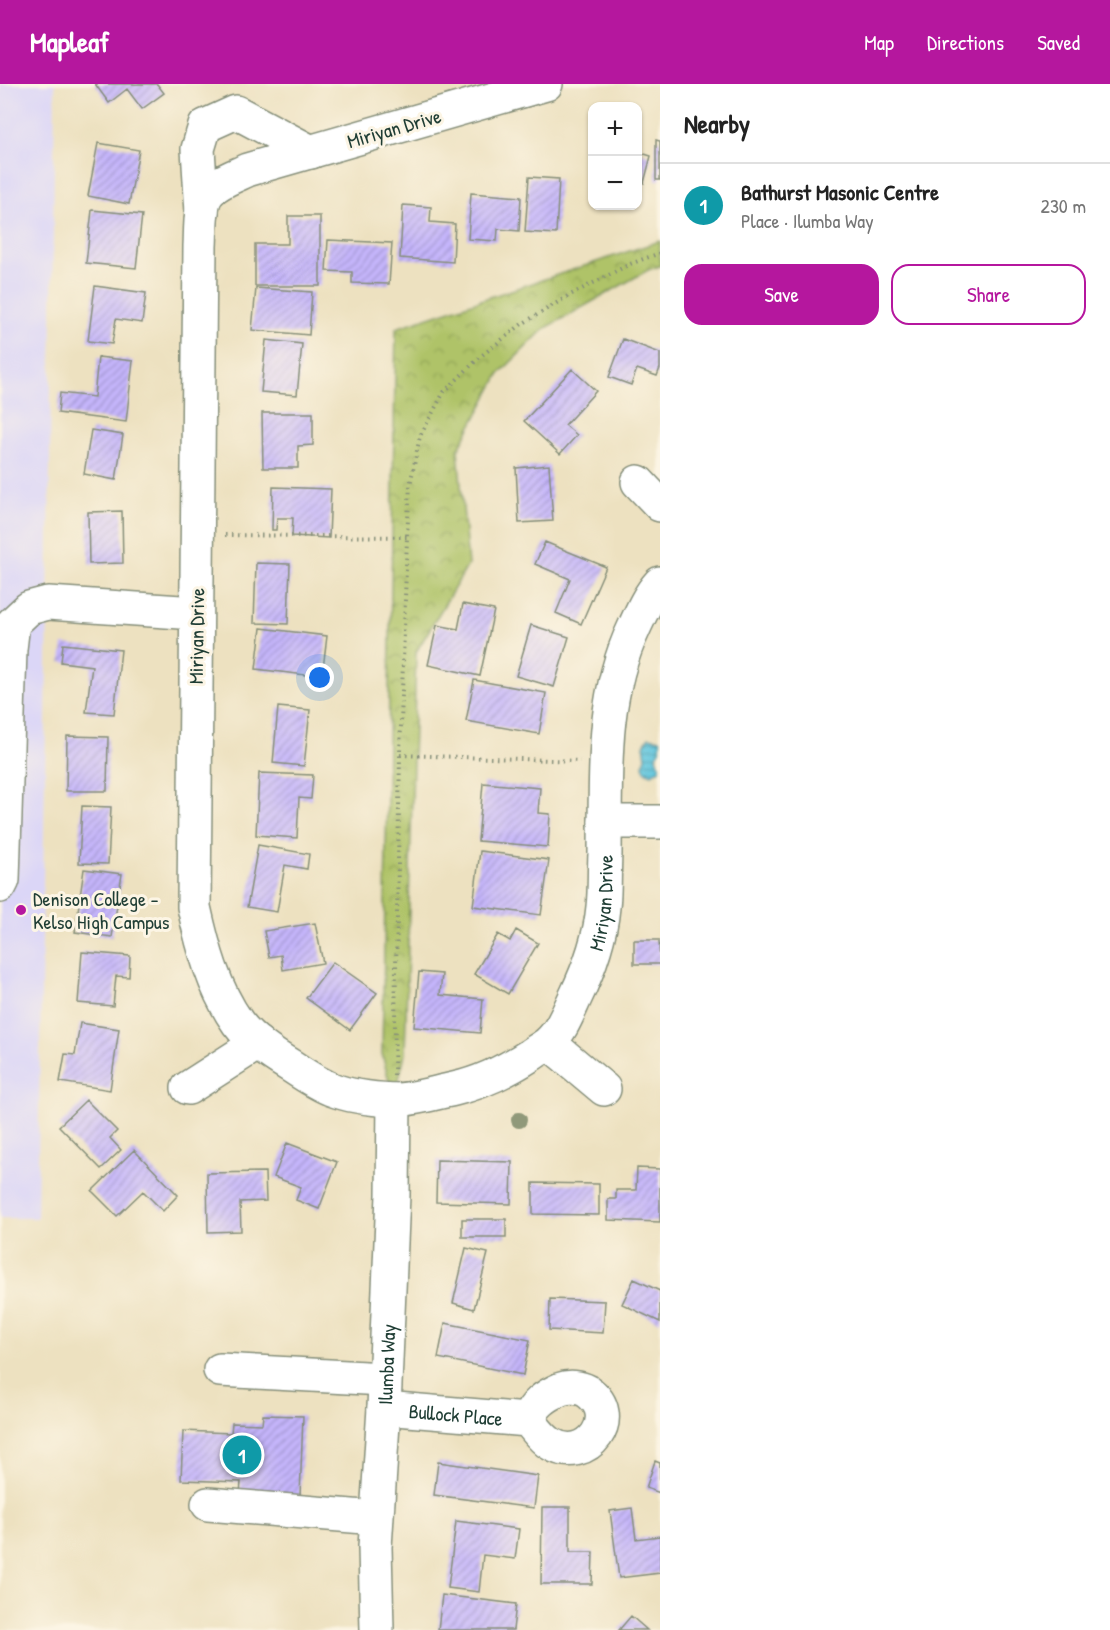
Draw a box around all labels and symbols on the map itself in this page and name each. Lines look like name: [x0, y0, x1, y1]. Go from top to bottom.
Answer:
street label: Miriyan Drive: [344, 102, 444, 154]
street label: Miriyan Drive: [182, 588, 210, 684]
your location: [305, 663, 334, 692]
street label: Miriyan Drive: [581, 854, 618, 954]
place label: Denison College - Kelso High Campus: [33, 885, 170, 935]
marker: Denison College - Kelso High Campus: [14, 903, 28, 917]
street label: Ilumba Way: [371, 1323, 401, 1405]
street label: Bullock Place: [408, 1397, 504, 1431]
pin: 1: [222, 1432, 262, 1478]

